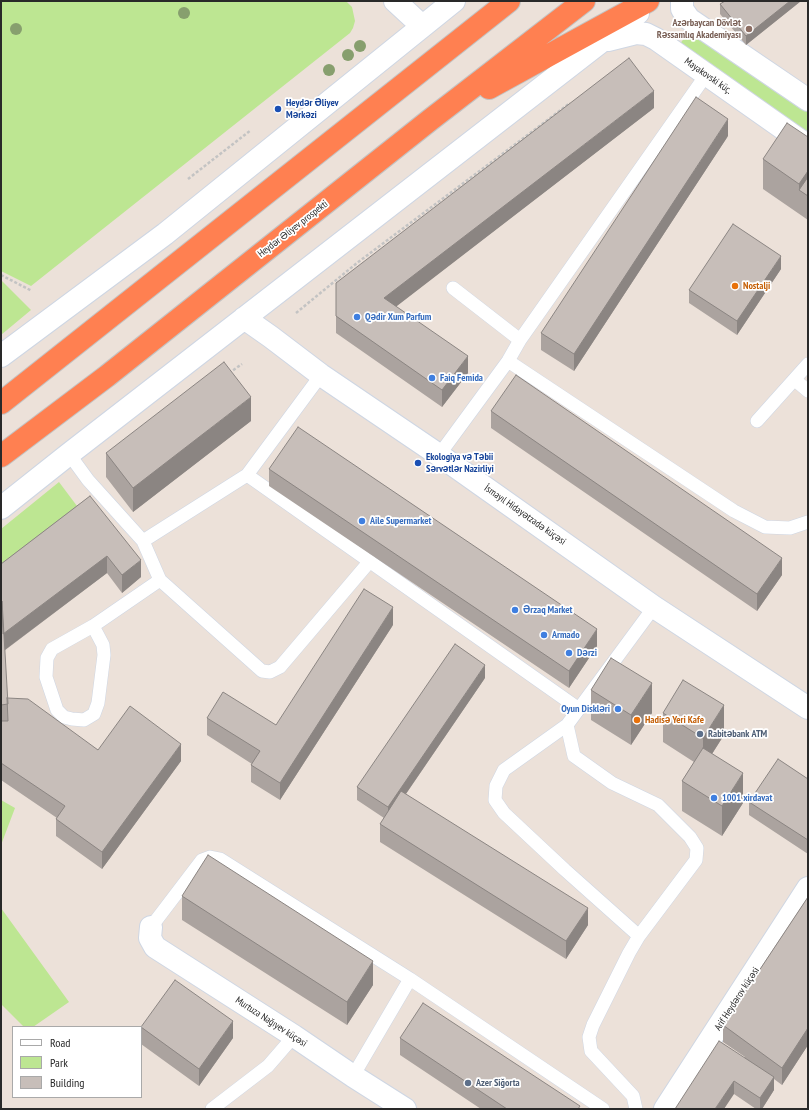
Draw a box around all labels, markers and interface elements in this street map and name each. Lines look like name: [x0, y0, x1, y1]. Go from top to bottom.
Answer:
place label: Azərbaycan Dövlət Rəssamlıq Akademiyası: [657, 17, 741, 40]
marker: Azərbaycan Dövlət Rəssamlıq Akademiyası: [744, 24, 754, 34]
street label: Mayakovski küç.: [682, 55, 734, 97]
place label: Heydər Əliyev Mərkəzi: [286, 97, 339, 120]
marker: Heydər Əliyev Mərkəzi: [273, 104, 283, 114]
street label: Heydər Əliyev prospekti: [256, 198, 330, 260]
place label: Nostalji: [743, 280, 770, 292]
marker: Nostalji: [730, 281, 740, 291]
place label: Qədir Xum Parfum: [365, 311, 431, 323]
marker: Qədir Xum Parfum: [352, 312, 362, 322]
place label: Faiq Femida: [440, 372, 483, 384]
marker: Faiq Femida: [427, 373, 437, 383]
place label: Ekologiya və Təbii Sərvətlər Nazirliyi: [426, 451, 494, 474]
marker: Ekologiya və Təbii Sərvətlər Nazirliyi: [413, 458, 423, 468]
street label: İsmayıl Hidayətzadə küçəsi: [482, 482, 568, 548]
place label: Aile Supermarket: [370, 515, 431, 527]
marker: Aile Supermarket: [357, 516, 367, 526]
place label: Ərzaq Market: [523, 604, 573, 616]
marker: Ərzaq Market: [510, 605, 520, 615]
place label: Armado: [552, 629, 580, 641]
marker: Armado: [539, 630, 549, 640]
place label: Dərzi: [577, 647, 597, 659]
marker: Dərzi: [564, 648, 574, 658]
place label: Oyun Diskləri: [561, 703, 610, 715]
marker: Oyun Diskləri: [613, 704, 623, 714]
place label: Hadisə Yeri Kafe: [645, 714, 704, 726]
marker: Hadisə Yeri Kafe: [632, 715, 642, 725]
place label: Rabitəbank ATM: [708, 728, 767, 740]
marker: Rabitəbank ATM: [695, 729, 705, 739]
place label: 1001 xirdavat: [722, 792, 772, 804]
marker: 1001 xirdavat: [709, 793, 719, 803]
street label: Arif Heydərov küçəsi: [712, 965, 762, 1033]
street label: Murtuza Nağıyev küçəsi: [233, 994, 309, 1050]
legend: [12, 1026, 142, 1098]
text: Road: [50, 1035, 70, 1050]
text: Park: [50, 1055, 68, 1070]
text: Building: [50, 1075, 85, 1090]
place label: Azer Siğorta: [476, 1077, 520, 1089]
marker: Azer Siğorta: [463, 1078, 473, 1088]

